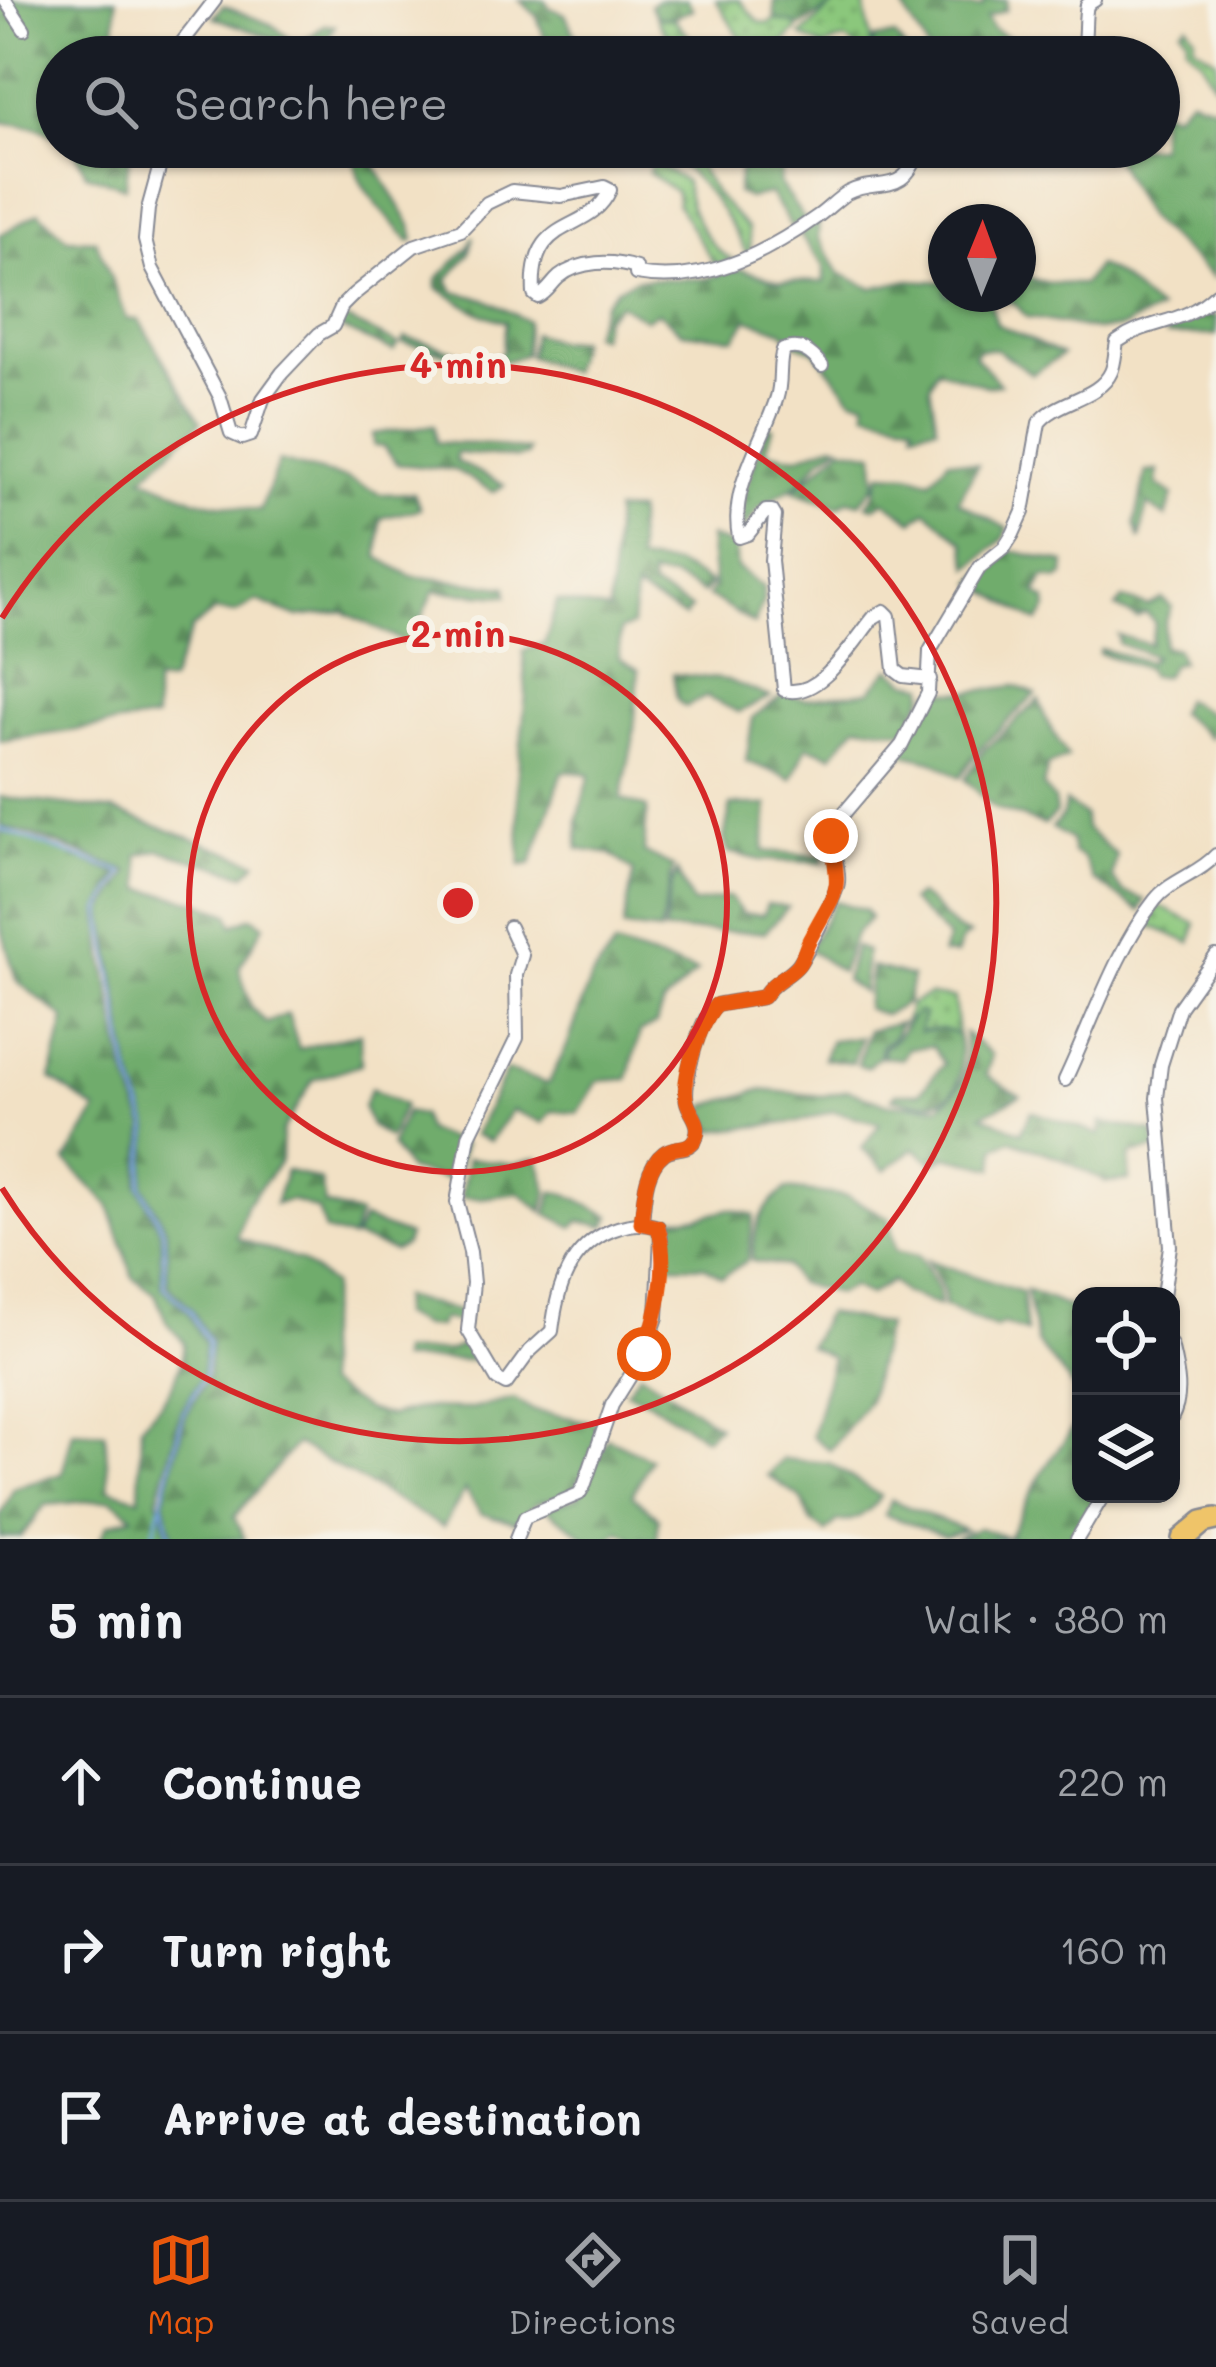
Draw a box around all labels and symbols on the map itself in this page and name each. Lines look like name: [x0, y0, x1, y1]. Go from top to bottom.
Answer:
north arrow: [928, 204, 1036, 312]
text: 4 min: [409, 340, 507, 387]
text: 2 min: [411, 609, 505, 656]
route end: [804, 809, 858, 863]
centre of rings: [437, 882, 479, 924]
route start: [617, 1327, 671, 1381]

